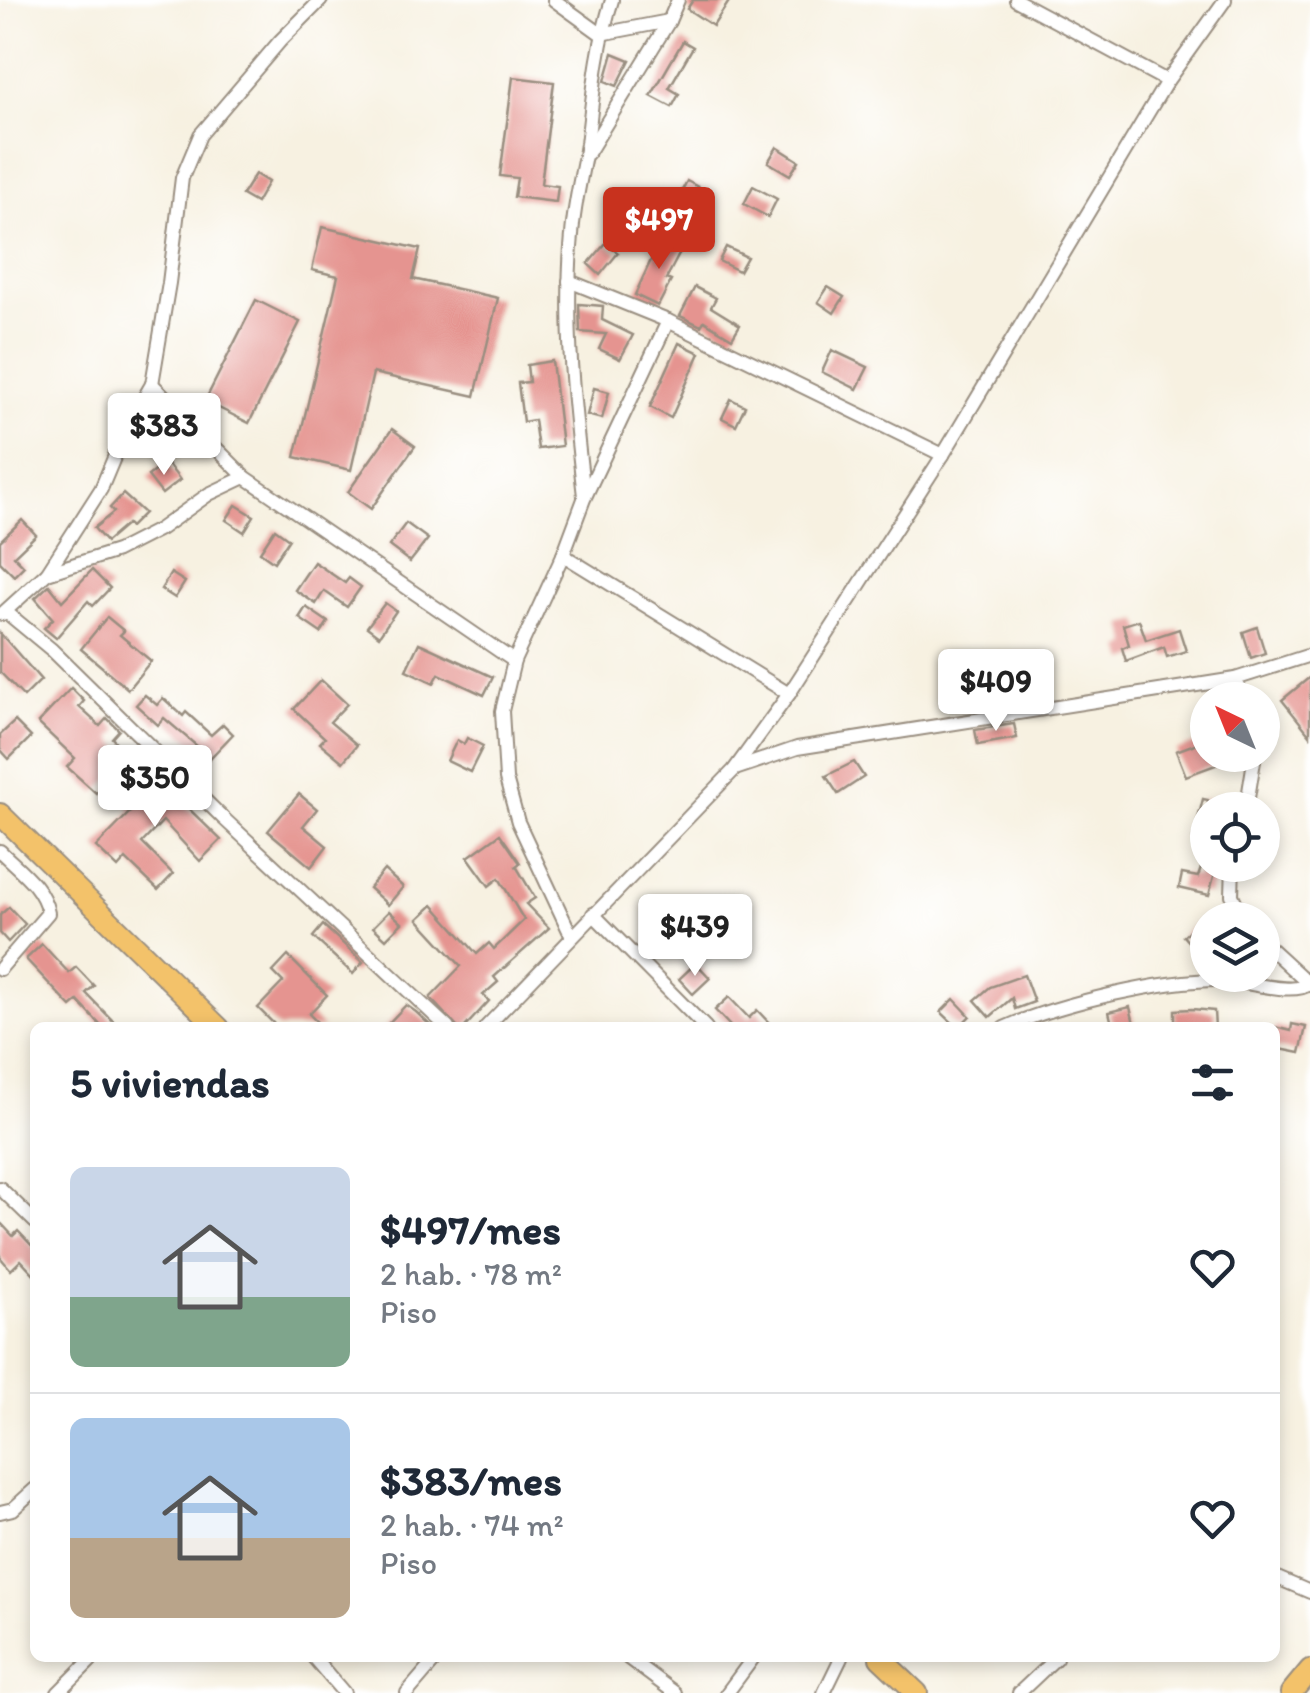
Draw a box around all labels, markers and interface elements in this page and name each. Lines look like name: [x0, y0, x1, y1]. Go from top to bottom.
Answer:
pin: $497: [600, 187, 718, 272]
text: $497: [625, 200, 693, 238]
pin: $383: [105, 393, 223, 478]
text: $383: [130, 406, 198, 444]
pin: $409: [937, 649, 1055, 734]
text: $409: [960, 662, 1032, 700]
north arrow: [1190, 682, 1280, 772]
map controls: [1190, 682, 1280, 992]
pin: $350: [96, 745, 214, 830]
text: $350: [120, 758, 190, 796]
button: locate: [1190, 792, 1280, 882]
pin: $439: [636, 894, 754, 979]
button: layers: [1190, 902, 1280, 992]
text: $439: [660, 907, 730, 945]
icon: filters: [1185, 1055, 1240, 1110]
text: 5 viviendas: [70, 1057, 270, 1108]
text: $497/mes: [380, 1204, 561, 1255]
icon: home: [150, 1207, 270, 1327]
icon: heart: [1185, 1240, 1240, 1295]
text: 2 hab. · 78 m²: [380, 1255, 562, 1293]
text: Piso: [380, 1293, 437, 1331]
text: $383/mes: [380, 1455, 562, 1506]
icon: home: [150, 1458, 270, 1578]
icon: heart: [1185, 1491, 1240, 1546]
text: 2 hab. · 74 m²: [380, 1506, 564, 1544]
text: Piso: [380, 1544, 437, 1582]

